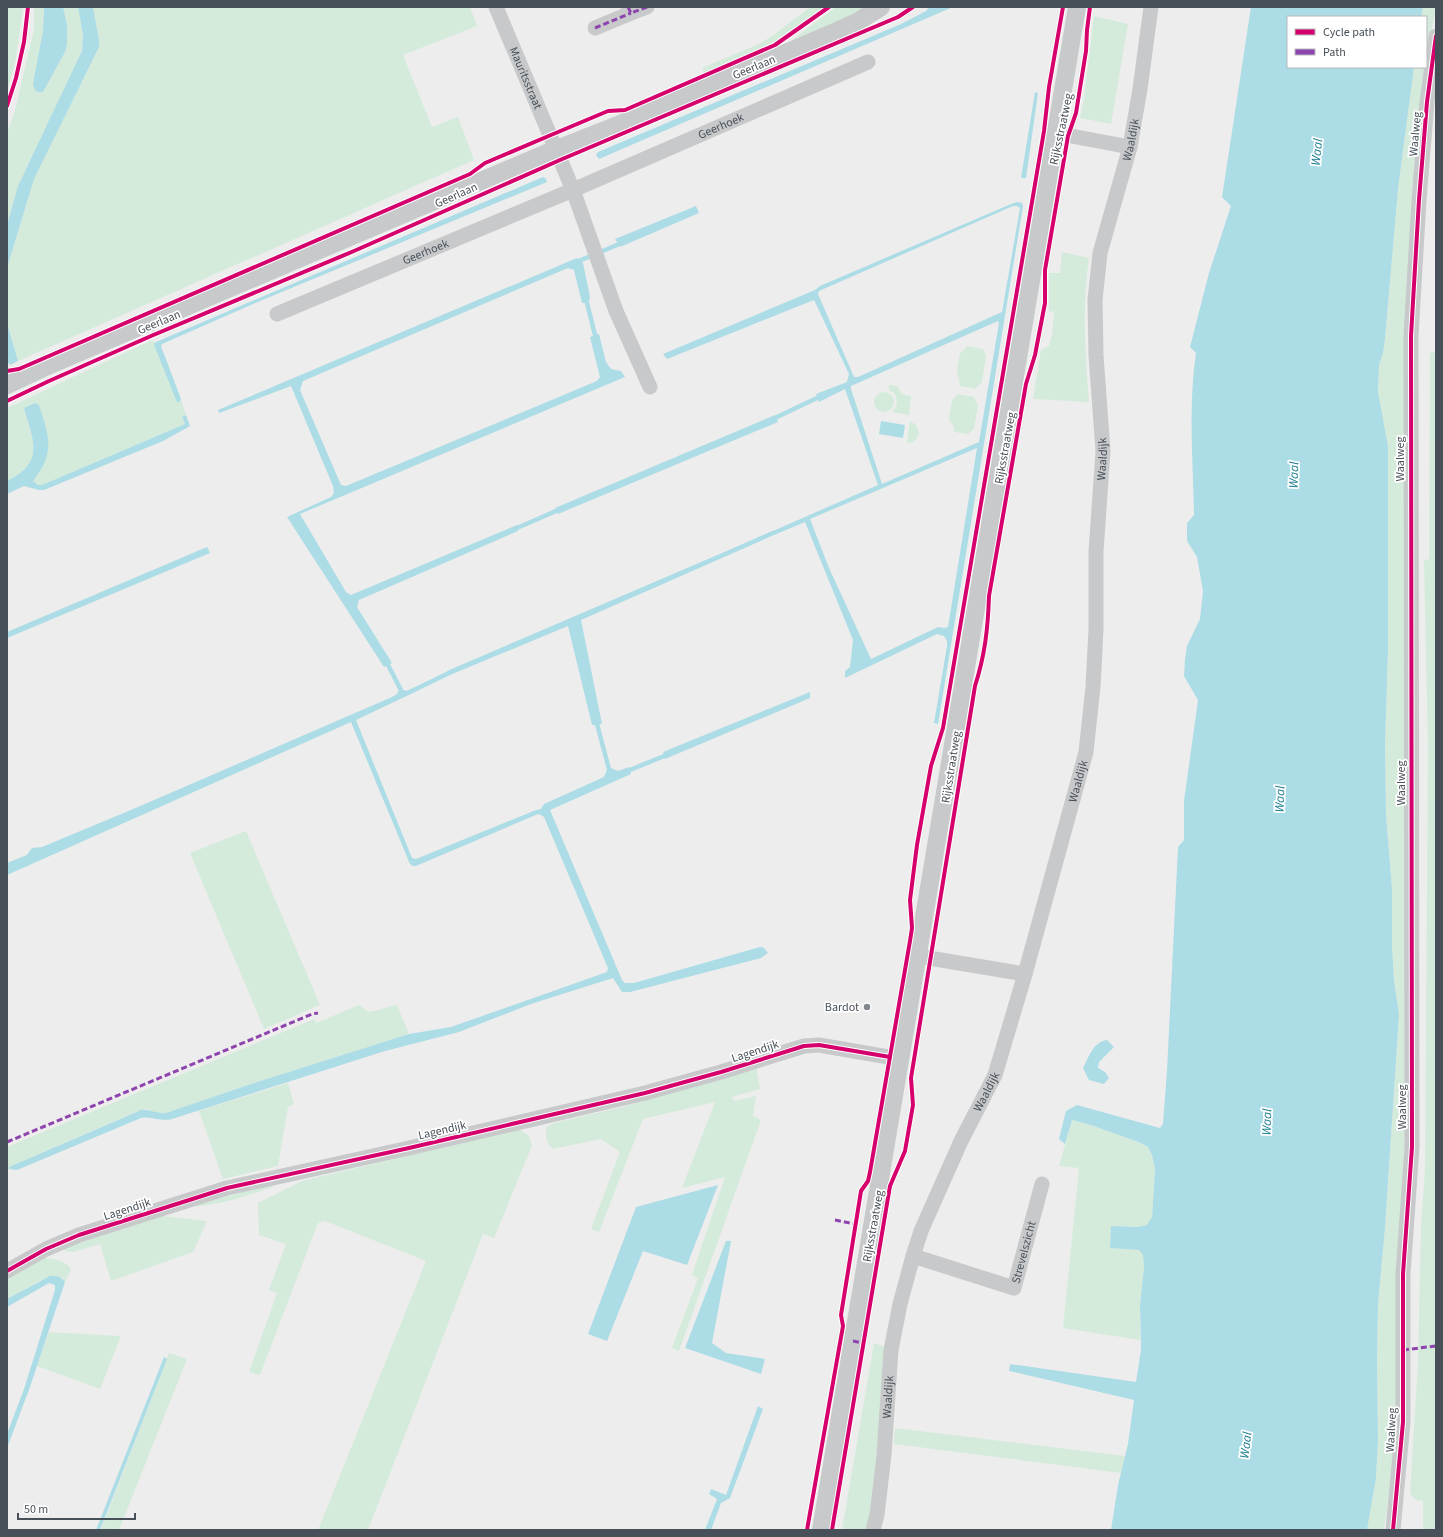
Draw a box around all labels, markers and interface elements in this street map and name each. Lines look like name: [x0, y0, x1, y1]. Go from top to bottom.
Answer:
legend: [1287, 16, 1427, 68]
text: Cycle path: [1323, 24, 1375, 41]
street label: Mauritsstraat: [505, 44, 546, 112]
text: Path: [1323, 44, 1346, 61]
street label: Geerlaan: [730, 51, 778, 84]
street label: Rijksstraatweg: [1046, 92, 1077, 167]
street label: Geerhoek: [695, 109, 747, 144]
street label: Waalweg: [1405, 111, 1426, 157]
street label: Waaldijk: [1118, 117, 1144, 163]
water label: Waal: [1307, 137, 1327, 166]
street label: Geerlaan: [432, 178, 480, 212]
street label: Geerhoek: [400, 235, 451, 269]
street label: Geerlaan: [135, 306, 183, 339]
street label: Rijksstraatweg: [991, 411, 1020, 485]
street label: Waaldijk: [1093, 437, 1112, 481]
street label: Waalweg: [1392, 437, 1409, 481]
water label: Waal: [1285, 461, 1303, 489]
street label: Rijksstraatweg: [937, 730, 966, 804]
street label: Waaldijk: [1065, 758, 1092, 804]
street label: Waalweg: [1393, 761, 1410, 805]
water label: Waal: [1271, 785, 1289, 813]
place label: Bardot: [825, 999, 859, 1016]
marker: Bardot: [862, 1002, 872, 1012]
street label: Lagendijk: [729, 1036, 781, 1067]
street label: Waaldijk: [969, 1069, 1004, 1115]
street label: Waalweg: [1394, 1085, 1411, 1129]
water label: Waal: [1258, 1108, 1276, 1136]
street label: Lagendijk: [416, 1117, 468, 1144]
street label: Rijksstraatweg: [859, 1189, 888, 1263]
street label: Lagendijk: [101, 1194, 153, 1225]
street label: Strevelszicht: [1008, 1219, 1041, 1285]
street label: Waaldijk: [878, 1375, 898, 1419]
street label: Waalweg: [1382, 1407, 1401, 1453]
water label: Waal: [1235, 1430, 1257, 1460]
scale bar: [18, 1495, 135, 1521]
text: 50 m: [24, 1501, 48, 1518]

